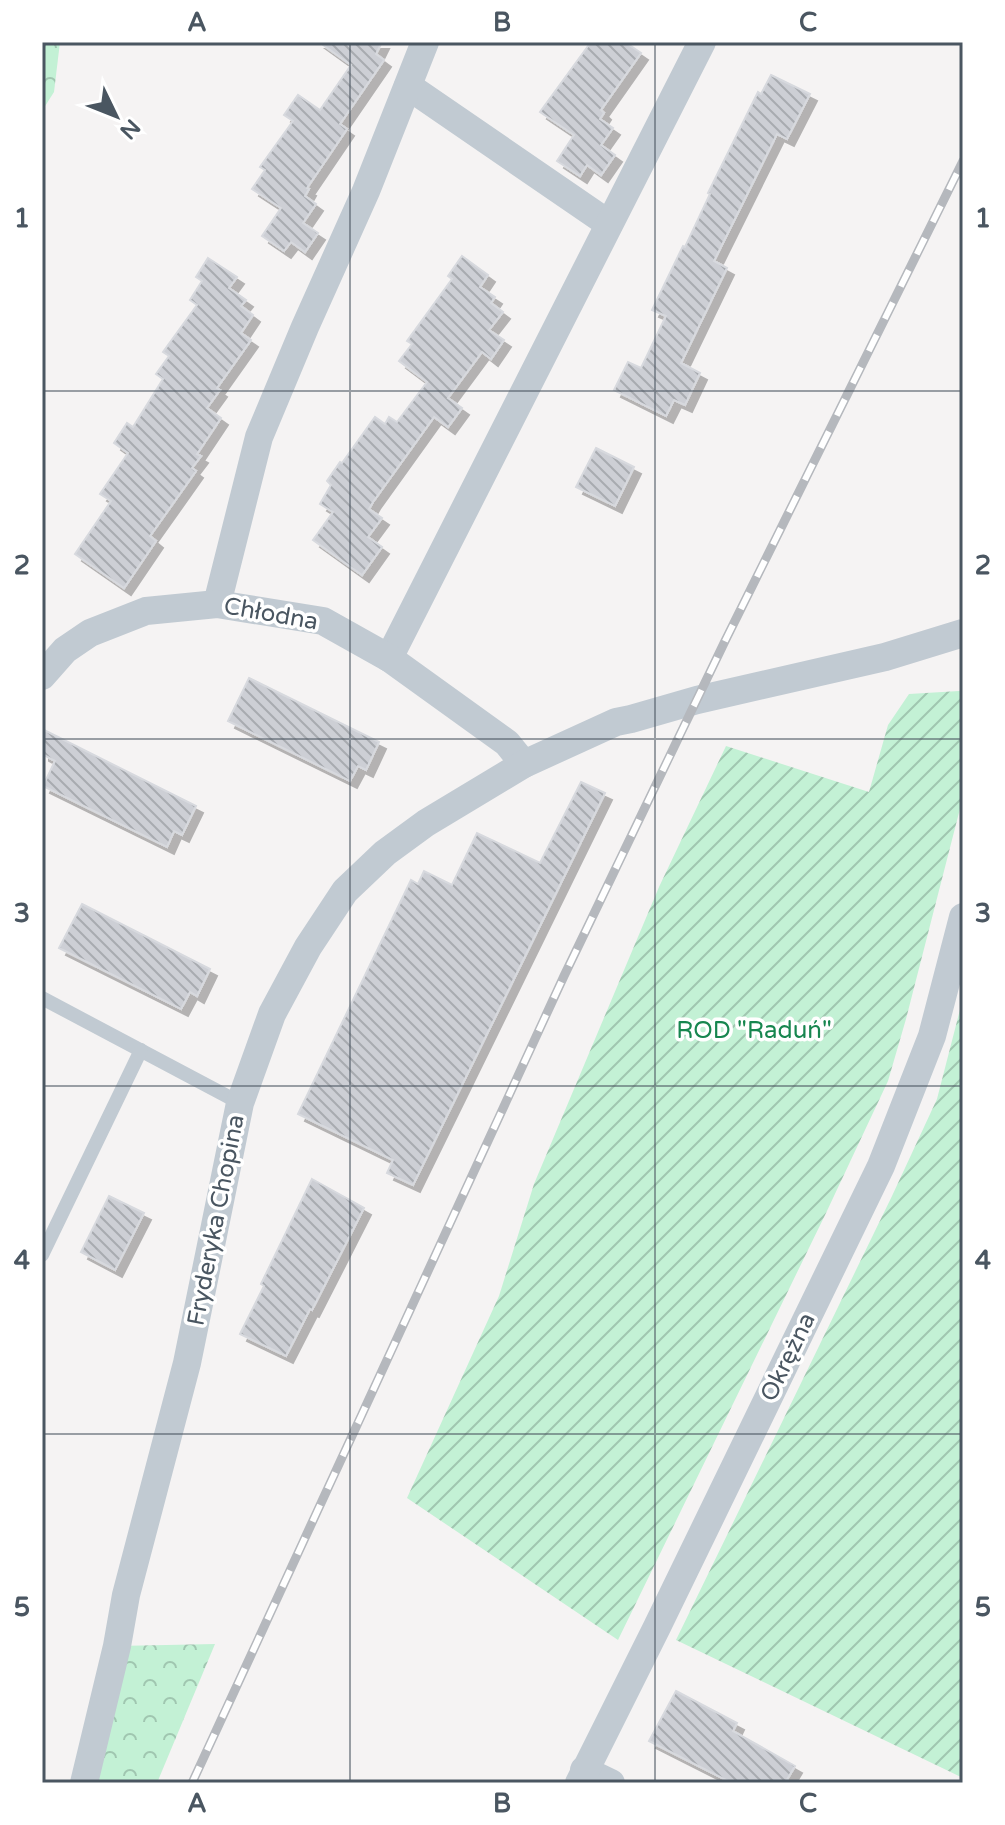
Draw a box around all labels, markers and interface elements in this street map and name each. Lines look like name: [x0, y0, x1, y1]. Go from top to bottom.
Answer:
text: A: [187, 7, 207, 38]
text: B: [493, 7, 511, 38]
text: C: [799, 7, 817, 38]
north arrow: [76, 76, 156, 156]
text: N: [114, 114, 145, 144]
text: 1: [14, 203, 30, 234]
text: 1: [975, 203, 991, 234]
text: 2: [14, 550, 30, 581]
text: 2: [975, 550, 991, 581]
street label: Chłodna: [222, 591, 320, 637]
text: 3: [14, 898, 30, 929]
text: 3: [975, 898, 991, 929]
park label: ROD "Raduń": [676, 1016, 832, 1045]
street label: Fryderyka Chopina: [181, 1112, 251, 1328]
text: 4: [14, 1245, 30, 1276]
text: 4: [975, 1245, 991, 1276]
street label: Okrężna: [754, 1308, 822, 1406]
text: 5: [14, 1592, 30, 1623]
text: 5: [975, 1592, 991, 1623]
text: A: [187, 1788, 207, 1819]
text: B: [493, 1788, 511, 1819]
text: C: [799, 1788, 817, 1819]

